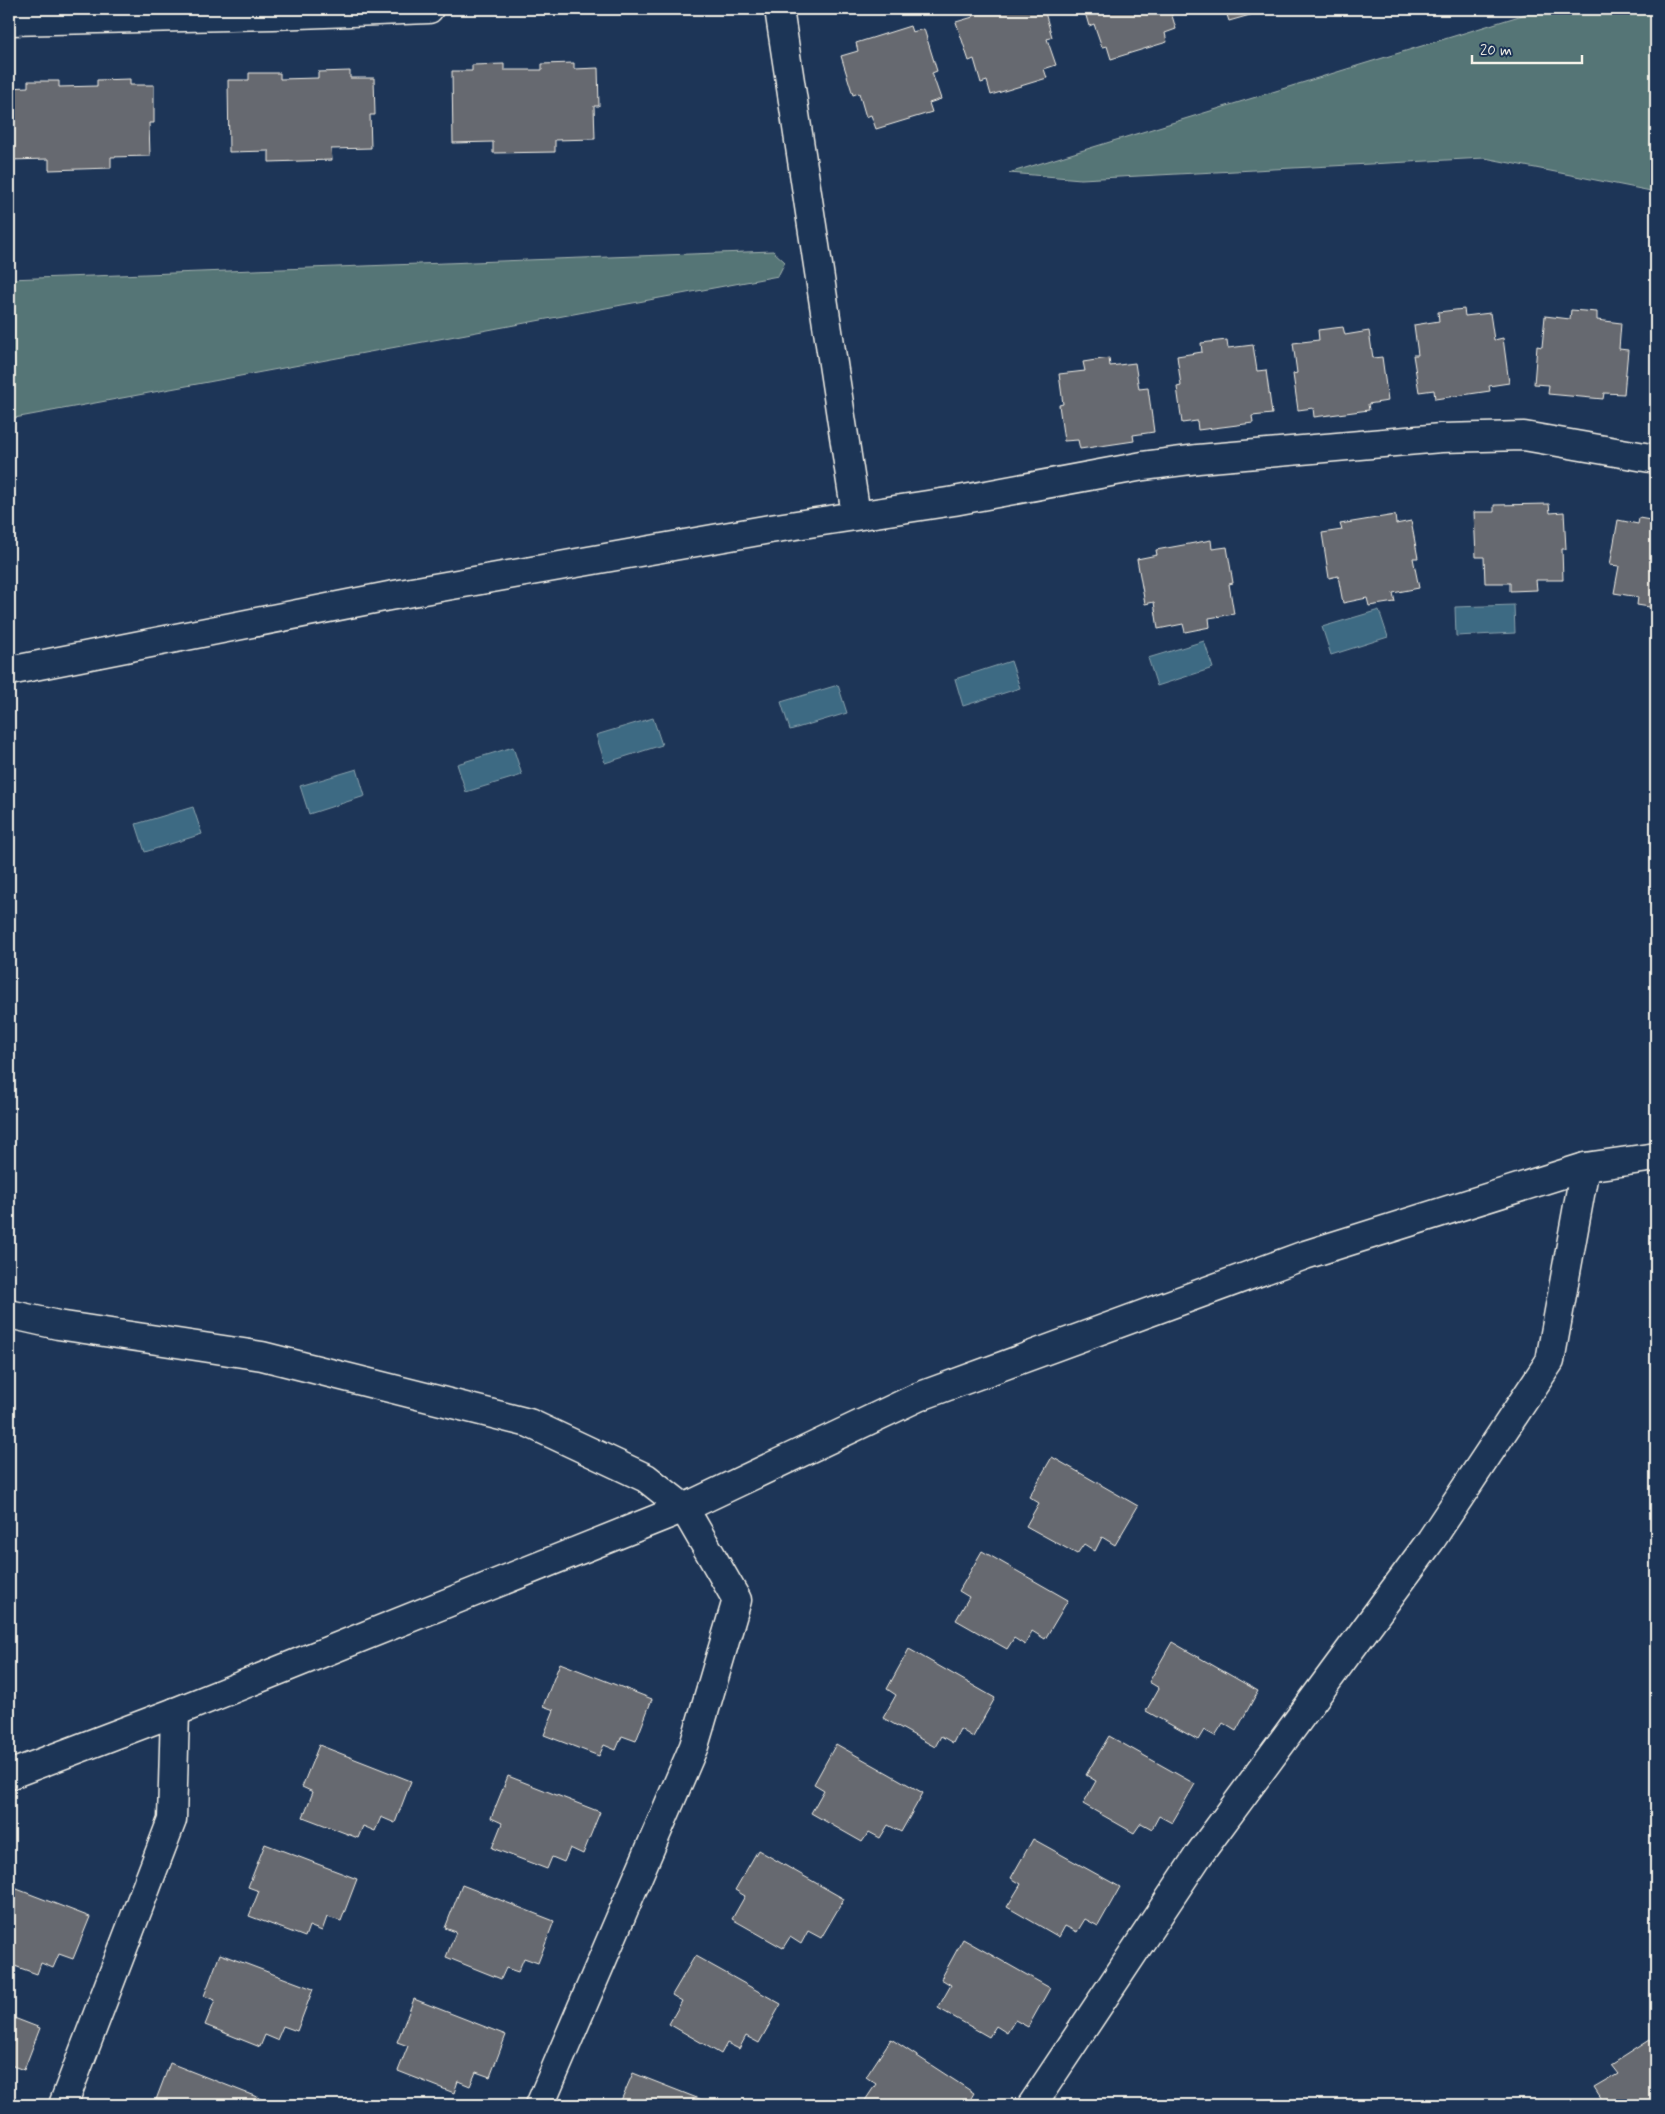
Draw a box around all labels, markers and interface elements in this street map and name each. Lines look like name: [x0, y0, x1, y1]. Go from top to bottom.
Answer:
scale bar: [1472, 32, 1582, 64]
text: 20 m: [1480, 41, 1512, 61]

